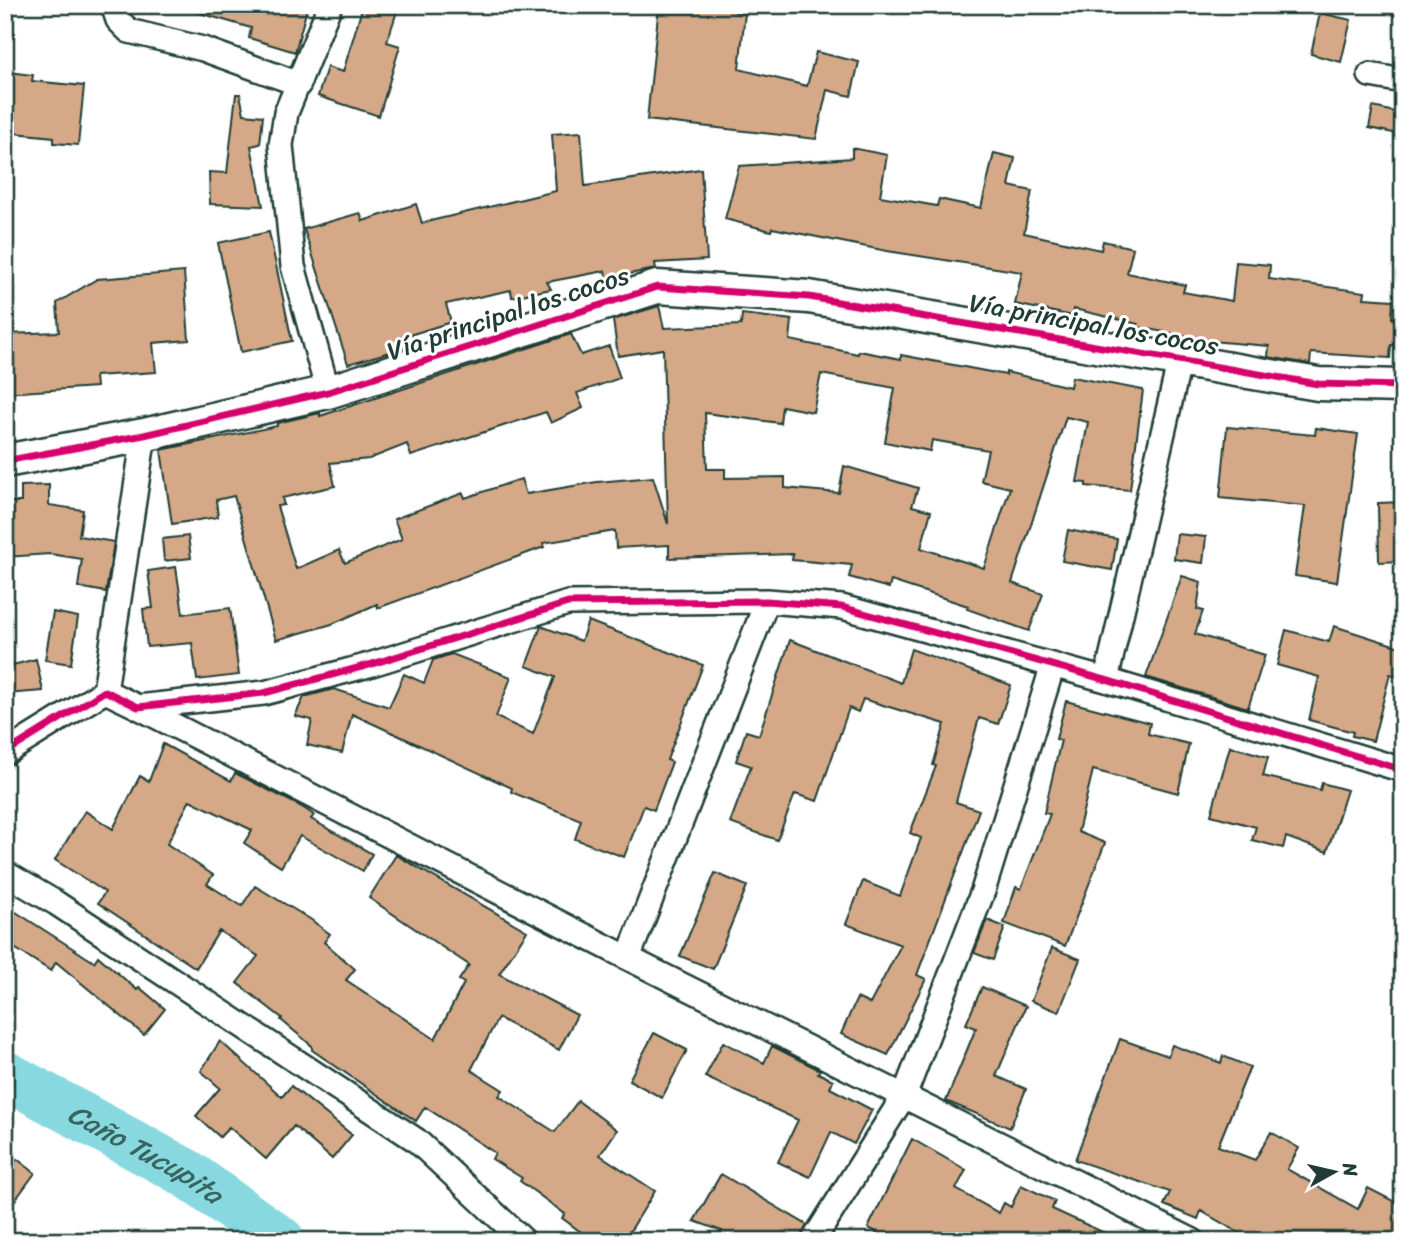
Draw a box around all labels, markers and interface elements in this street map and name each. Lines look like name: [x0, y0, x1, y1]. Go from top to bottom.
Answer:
street label: Vía principal los cocos: [381, 252, 635, 374]
street label: Vía principal los cocos: [966, 279, 1222, 369]
water label: Caño Tucupita: [59, 1090, 236, 1219]
north arrow: [1300, 1138, 1370, 1208]
text: N: [1333, 1160, 1368, 1179]

